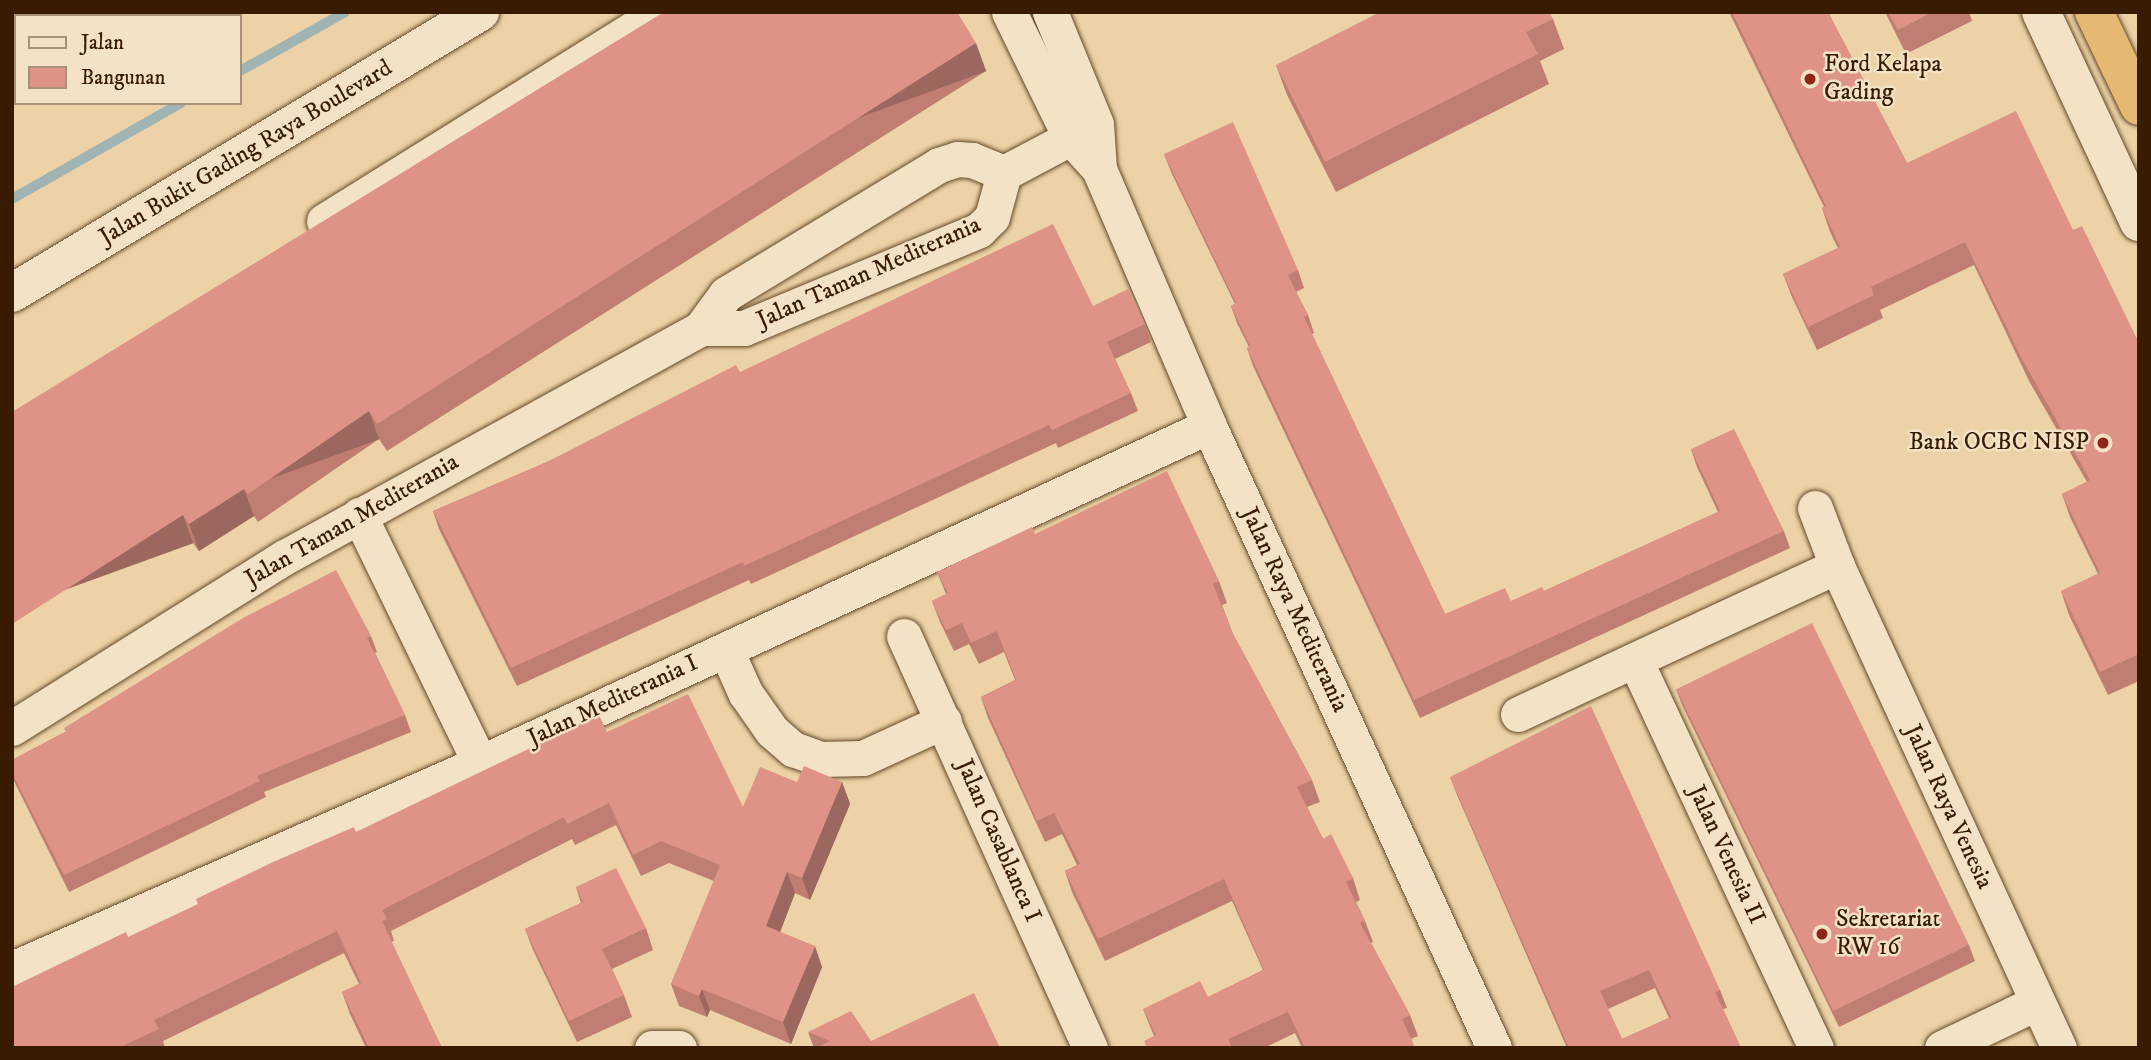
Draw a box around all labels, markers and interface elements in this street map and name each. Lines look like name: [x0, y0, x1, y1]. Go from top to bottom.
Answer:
legend: [14, 14, 242, 105]
text: Jalan: [81, 30, 124, 56]
place label: Ford Kelapa Gading: [1824, 51, 1942, 107]
street label: Jalan Bukit Gading Raya Boulevard: [94, 54, 398, 252]
text: Bangunan: [81, 65, 165, 91]
marker: Ford Kelapa Gading: [1802, 71, 1818, 87]
street label: Jalan Taman Mediterania: [753, 211, 985, 335]
place label: Bank OCBC NISP: [1909, 429, 2089, 457]
marker: Bank OCBC NISP: [2095, 435, 2111, 451]
street label: Jalan Taman Mediterania: [240, 448, 464, 594]
street label: Jalan Raya Mediterania: [1234, 503, 1354, 717]
street label: Jalan Mediterania I: [523, 649, 703, 753]
street label: Jalan Raya Venesia: [1897, 720, 1999, 894]
street label: Jalan Casablanca I: [949, 755, 1047, 927]
street label: Jalan Venesia II: [1681, 781, 1771, 929]
place label: Sekretariat RW 16: [1836, 906, 1940, 962]
marker: Sekretariat RW 16: [1814, 926, 1830, 942]

